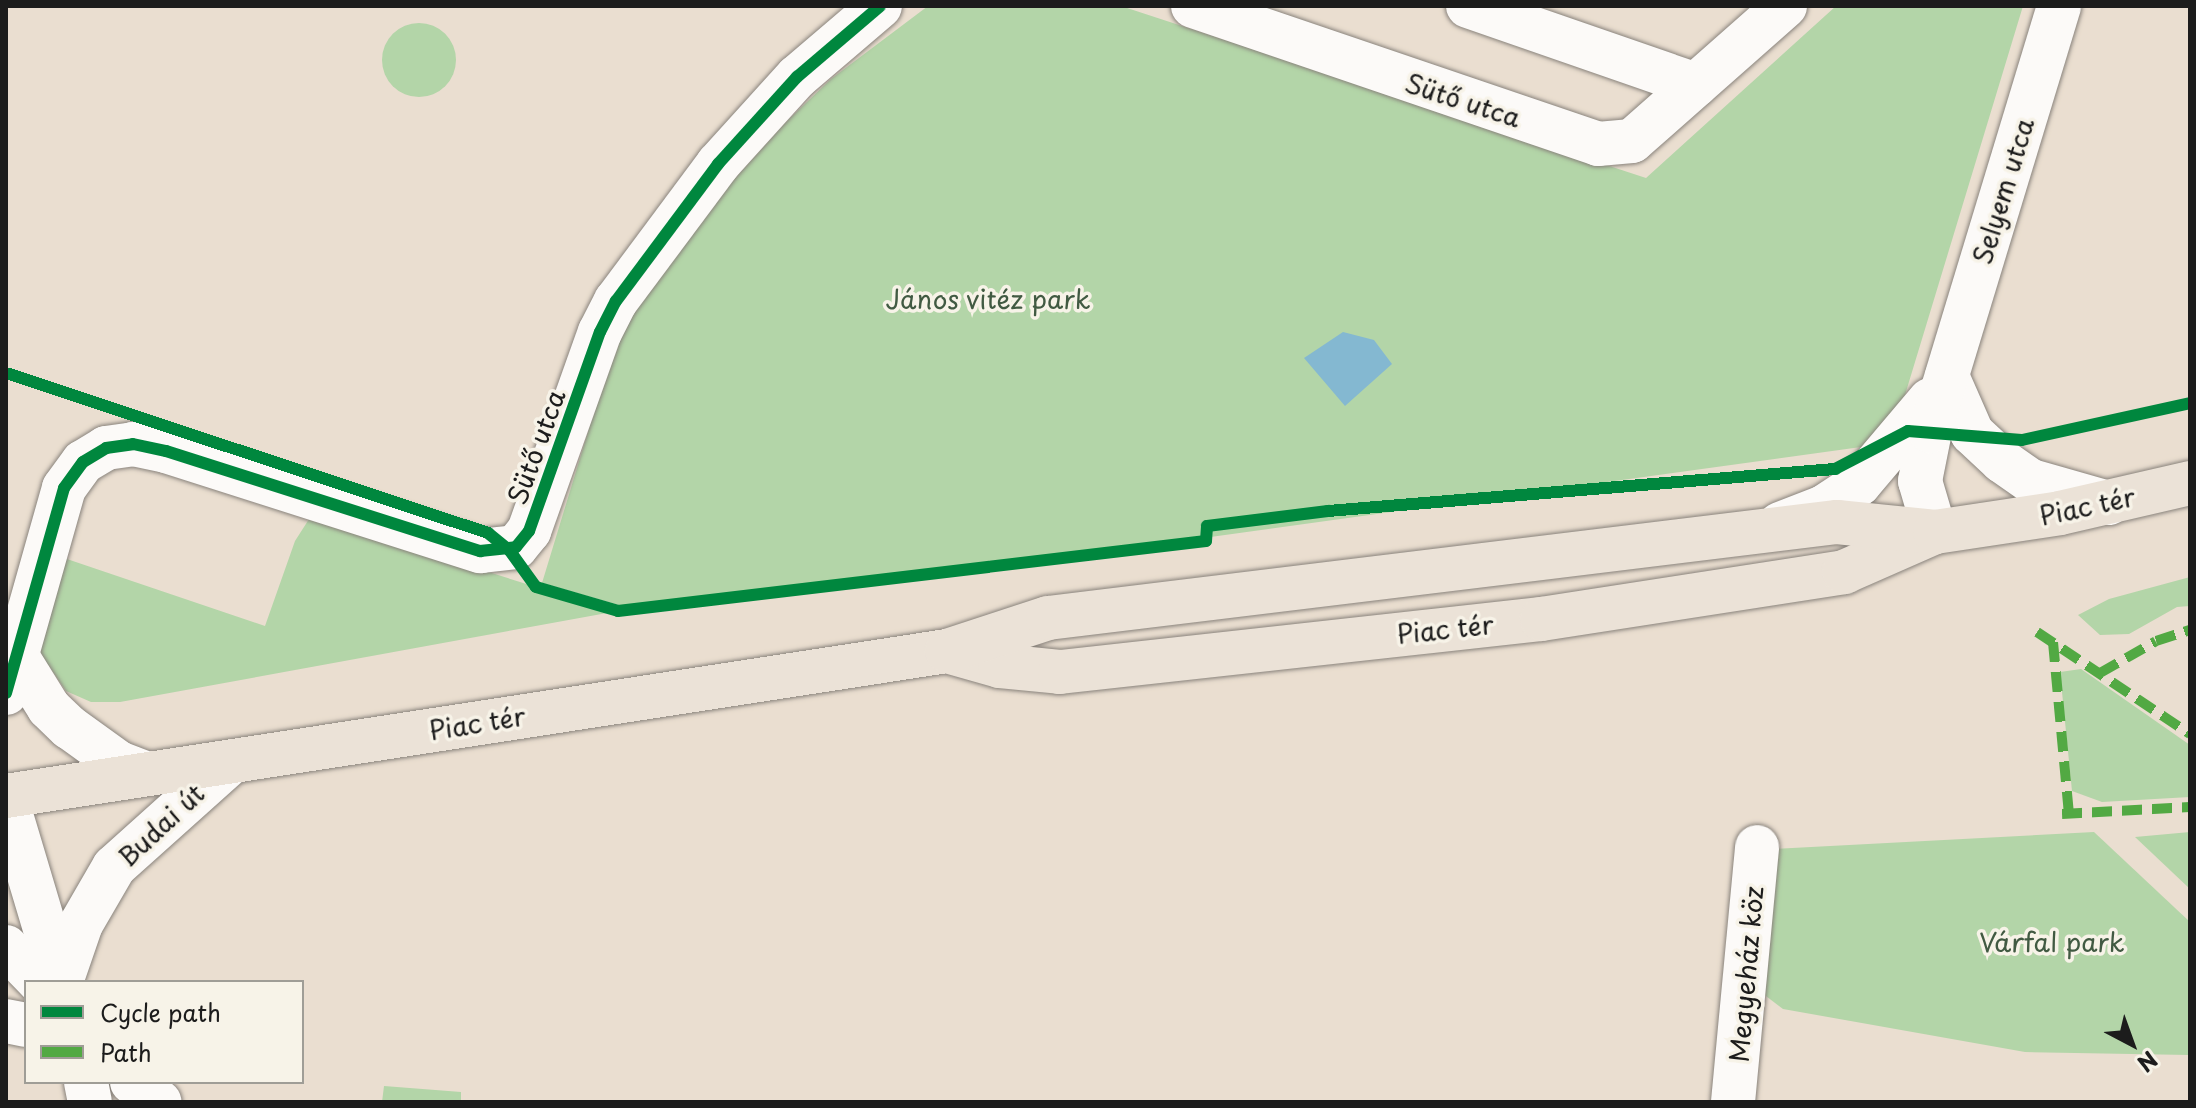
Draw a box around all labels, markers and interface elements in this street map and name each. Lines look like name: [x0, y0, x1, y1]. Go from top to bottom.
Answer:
street label: Sütő utca: [1401, 66, 1525, 134]
street label: Selyem utca: [1966, 113, 2040, 269]
park label: János vitéz park: [886, 283, 1090, 315]
street label: Sütő utca: [501, 385, 571, 509]
street label: Piac tér: [2036, 481, 2138, 531]
street label: Piac tér: [1395, 608, 1495, 650]
street label: Piac tér: [426, 700, 528, 746]
street label: Budai út: [111, 777, 211, 873]
street label: Megyeház köz: [1723, 884, 1769, 1064]
park label: Várfal park: [1979, 926, 2125, 958]
legend: [24, 980, 304, 1084]
text: Cycle path: [100, 994, 221, 1030]
north arrow: [2092, 1004, 2172, 1084]
text: Path: [100, 1034, 152, 1070]
text: N: [2131, 1044, 2165, 1081]

